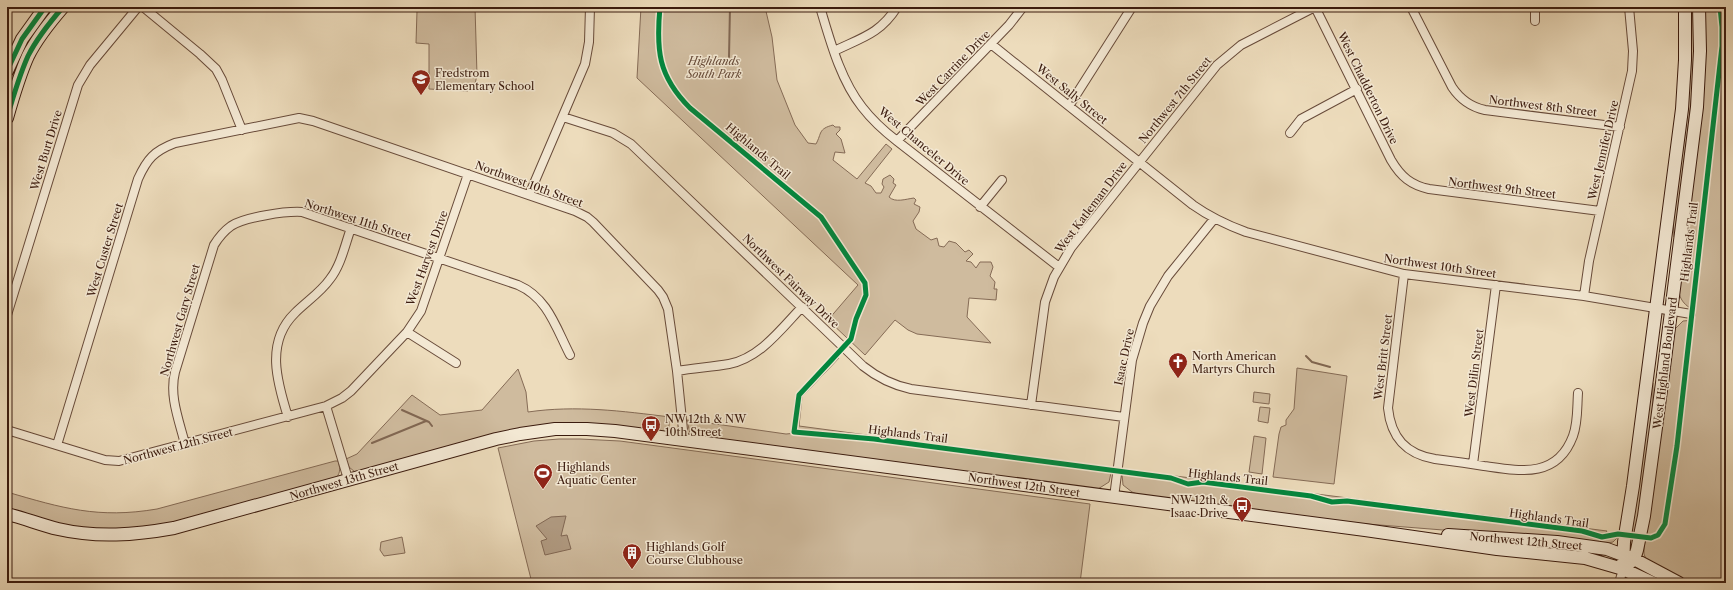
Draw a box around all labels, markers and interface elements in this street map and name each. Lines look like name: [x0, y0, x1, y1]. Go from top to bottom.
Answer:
street label: West Carrine Drive: [912, 27, 993, 110]
street label: West Chadderton Drive: [1334, 29, 1401, 146]
park label: Highlands South Park: [686, 54, 742, 81]
street label: Northwest 7th Street: [1136, 54, 1214, 146]
street label: West Sally Street: [1033, 60, 1110, 127]
place label: Fredstrom Elementary School: [435, 66, 535, 93]
school or university icon: Fredstrom Elementary School: [410, 68, 432, 96]
street label: Northwest 8th Street: [1488, 92, 1598, 120]
street label: West Jennifer Drive: [1585, 99, 1621, 202]
street label: West Chanceler Drive: [875, 103, 972, 188]
street label: West Burt Drive: [27, 108, 65, 193]
street label: Highlands Trail: [723, 120, 794, 183]
street label: Northwest 10th Street: [473, 158, 585, 210]
street label: West Katleman Drive: [1051, 158, 1130, 256]
street label: Northwest 9th Street: [1447, 174, 1557, 202]
street label: Northwest 11th Street: [303, 196, 413, 244]
street label: West Custer Street: [84, 201, 126, 300]
street label: Highlands Trail: [1677, 201, 1701, 283]
street label: West Harvest Drive: [403, 208, 451, 309]
street label: Northwest Fairway Drive: [740, 231, 842, 331]
street label: Northwest 10th Street: [1383, 251, 1497, 281]
street label: Northwest Gary Street: [157, 262, 203, 378]
street label: West Highland Boulevard: [1650, 296, 1680, 431]
street label: West Britt Street: [1371, 313, 1395, 402]
street label: Isaac Drive: [1111, 327, 1137, 387]
street label: West Dilin Street: [1462, 328, 1486, 419]
place label: North American Martyrs Church: [1192, 349, 1277, 376]
church icon: North American Martyrs Church: [1167, 351, 1189, 379]
place label: NW 12th & NW 10th Street: [665, 412, 747, 439]
bus stop icon: NW 12th & NW 10th Street: [640, 414, 662, 442]
street label: Highlands Trail: [867, 422, 949, 446]
street label: Northwest 12th Street: [122, 425, 234, 467]
street label: Northwest 13th Street: [288, 459, 400, 503]
place label: Highlands Aquatic Center: [556, 460, 637, 487]
sports icon: Highlands Aquatic Center: [532, 462, 554, 490]
street label: Highlands Trail: [1187, 466, 1269, 488]
street label: Northwest 12th Street: [967, 470, 1081, 500]
place label: NW 12th & Isaac Drive: [1170, 493, 1228, 520]
bus stop icon: NW 12th & Isaac Drive: [1231, 495, 1253, 523]
street label: Highlands Trail: [1508, 505, 1590, 531]
street label: Northwest 12th Street: [1469, 529, 1583, 553]
place label: Highlands Golf Course Clubhouse: [646, 540, 743, 567]
building icon: Highlands Golf Course Clubhouse: [621, 542, 643, 570]

